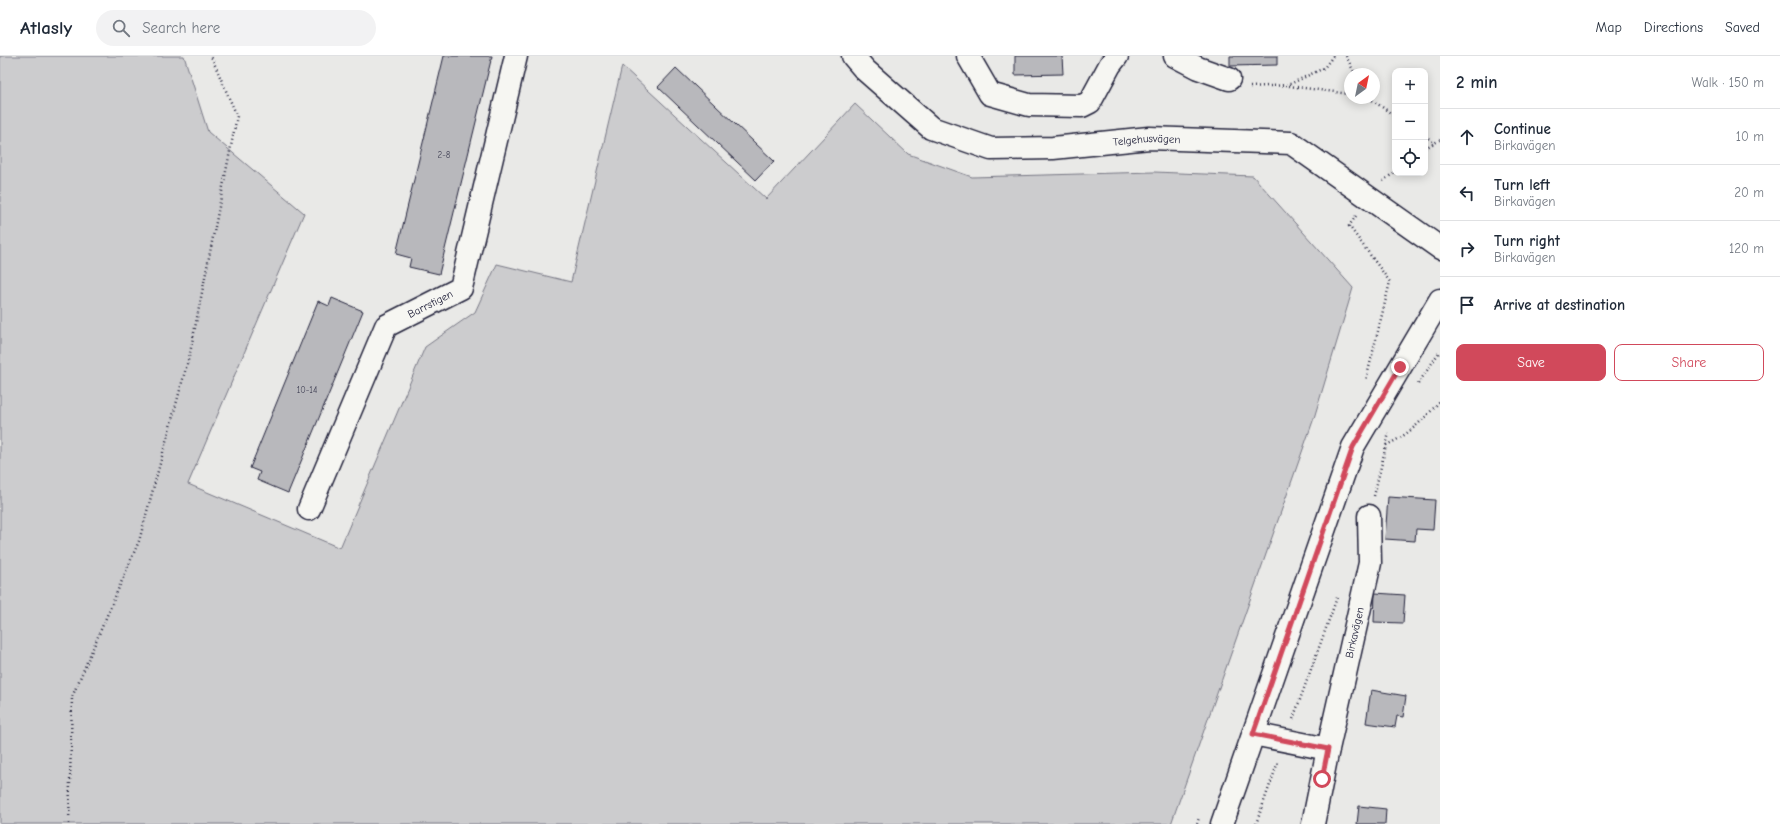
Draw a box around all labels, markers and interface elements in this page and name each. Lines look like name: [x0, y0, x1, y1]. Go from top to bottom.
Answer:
search box: [96, 10, 376, 46]
text: Atlasly: [20, 17, 72, 39]
icon: search: [110, 17, 132, 39]
text: Search here: [142, 19, 220, 37]
text: Map: [1595, 19, 1622, 36]
text: Directions: [1644, 19, 1703, 36]
text: Saved: [1725, 19, 1760, 36]
north arrow: [1344, 68, 1380, 104]
map controls: [1392, 68, 1428, 176]
button: +: [1392, 68, 1428, 104]
text: 2 min: [1456, 73, 1497, 92]
text: Walk · 150 m: [1692, 75, 1764, 90]
button: −: [1392, 104, 1428, 140]
text: Continue: [1494, 120, 1551, 138]
icon: ahead: [1456, 126, 1478, 148]
text: 10 m: [1736, 129, 1764, 144]
street label: Telgehusvägen: [1112, 132, 1181, 149]
text: Birkavägen: [1494, 138, 1555, 153]
button: locate: [1392, 140, 1428, 176]
house number: 2-8: [438, 150, 451, 160]
text: Turn left: [1494, 176, 1550, 194]
icon: left: [1456, 182, 1478, 204]
text: 20 m: [1734, 185, 1764, 200]
text: Birkavägen: [1494, 194, 1555, 209]
text: Turn right: [1494, 232, 1560, 250]
icon: right: [1456, 238, 1478, 260]
text: 120 m: [1729, 241, 1764, 256]
text: Birkavägen: [1494, 250, 1555, 265]
street label: Barrstigen: [406, 287, 455, 321]
icon: arrive: [1456, 294, 1478, 316]
text: Arrive at destination: [1494, 296, 1625, 314]
button: Save: [1456, 344, 1606, 381]
button: Share: [1614, 344, 1764, 381]
route end: [1391, 358, 1409, 376]
house number: 10-14: [297, 385, 317, 395]
street label: Birkavägen: [1343, 606, 1367, 659]
route start: [1313, 770, 1331, 788]

